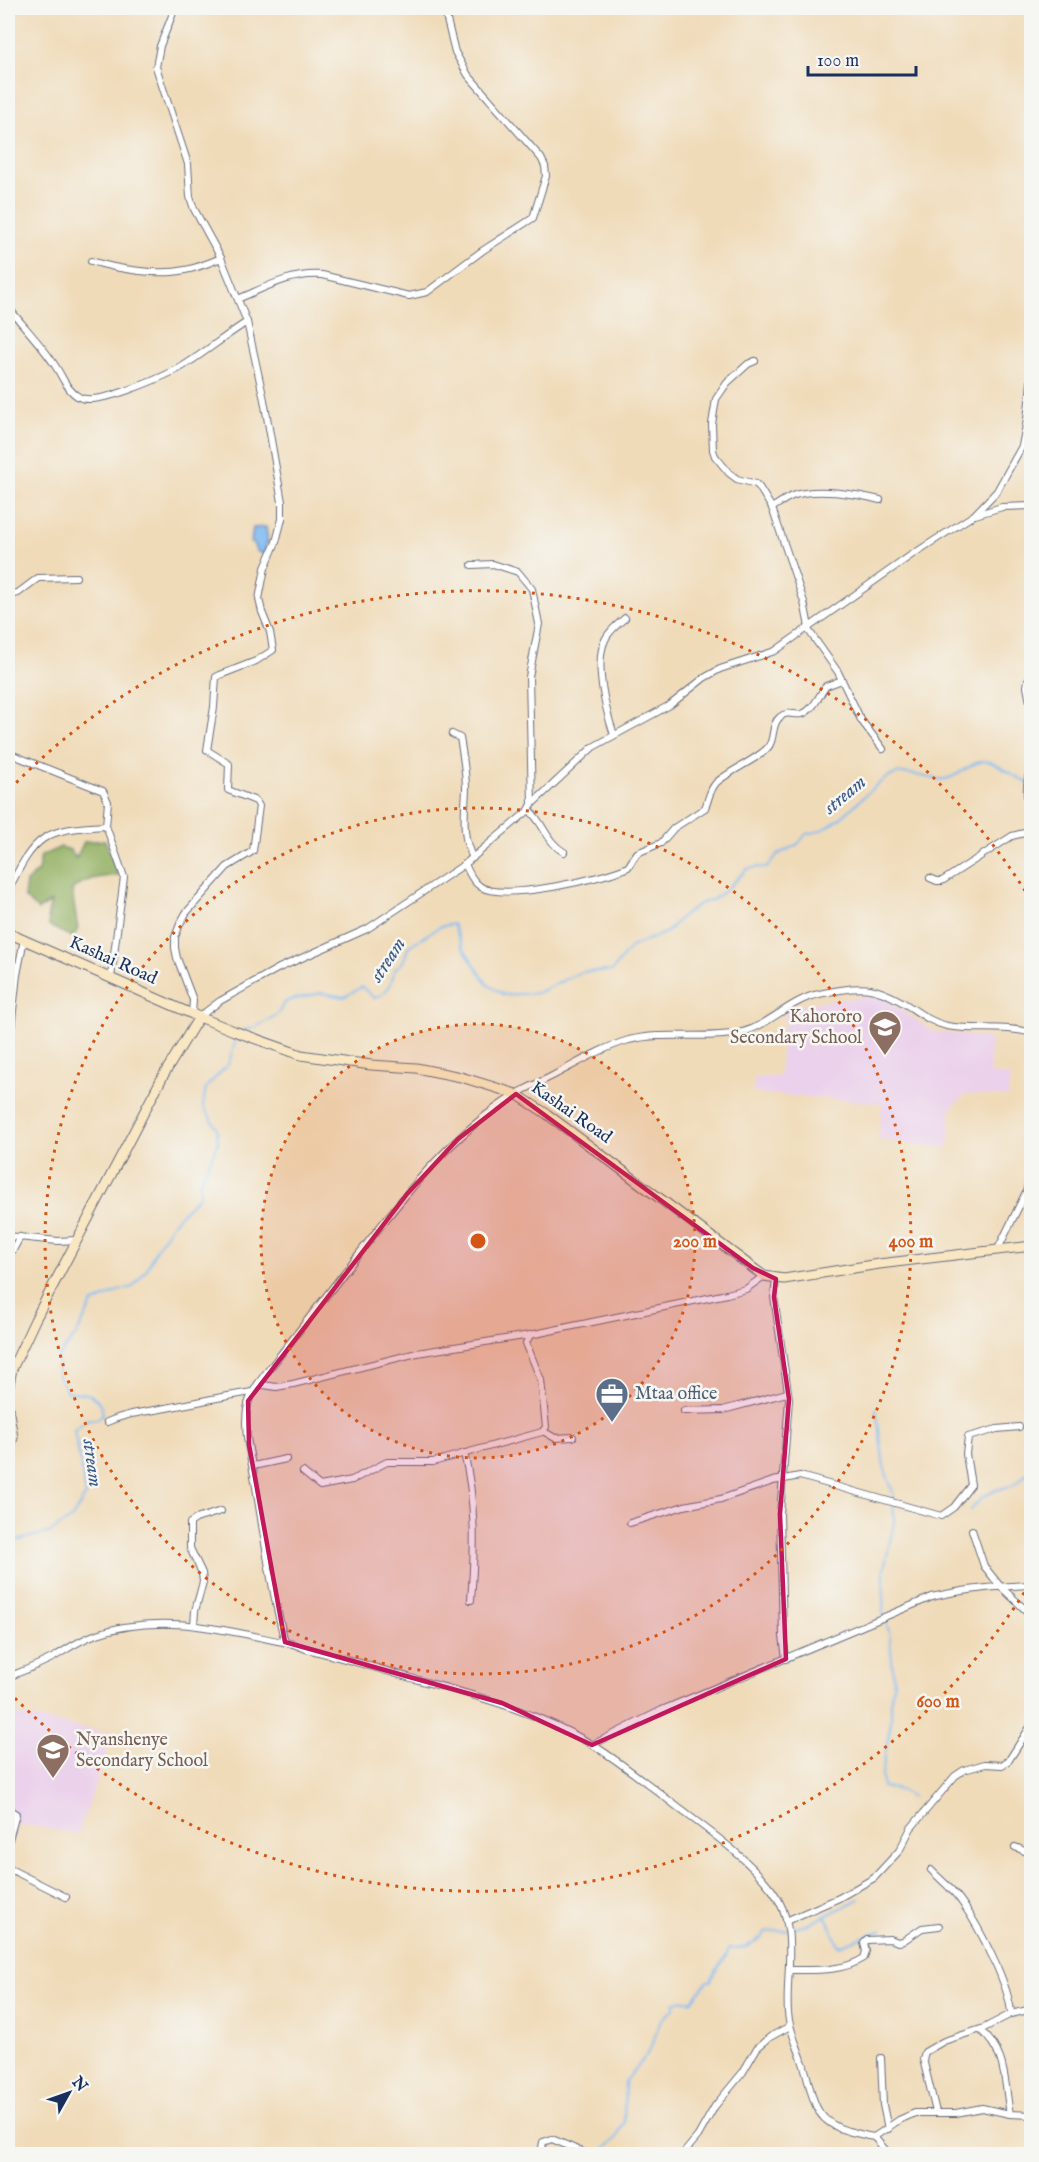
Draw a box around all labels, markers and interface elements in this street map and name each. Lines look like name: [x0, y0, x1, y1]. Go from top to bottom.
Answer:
scale bar: [808, 39, 916, 77]
text: 100 m: [817, 50, 859, 73]
water label: stream: [818, 770, 871, 821]
street label: Kashai Road: [65, 931, 161, 991]
water label: stream: [364, 933, 412, 988]
place label: Kahororo Secondary School: [730, 1006, 862, 1050]
school or university icon: Kahororo Secondary School: [867, 1009, 903, 1056]
street label: Kashai Road: [526, 1077, 616, 1150]
centre of rings: [468, 1231, 488, 1251]
text: 200 m: [673, 1231, 717, 1254]
text: 400 m: [889, 1231, 933, 1254]
office icon: Mtaa office: [594, 1376, 630, 1423]
place label: Mtaa office: [635, 1383, 717, 1406]
water label: stream: [76, 1436, 108, 1489]
text: 600 m: [916, 1691, 960, 1714]
place label: Nyanshenye Secondary School: [76, 1729, 208, 1773]
school or university icon: Nyanshenye Secondary School: [35, 1732, 71, 1779]
north arrow: [39, 2063, 99, 2123]
text: N: [66, 2072, 91, 2096]

